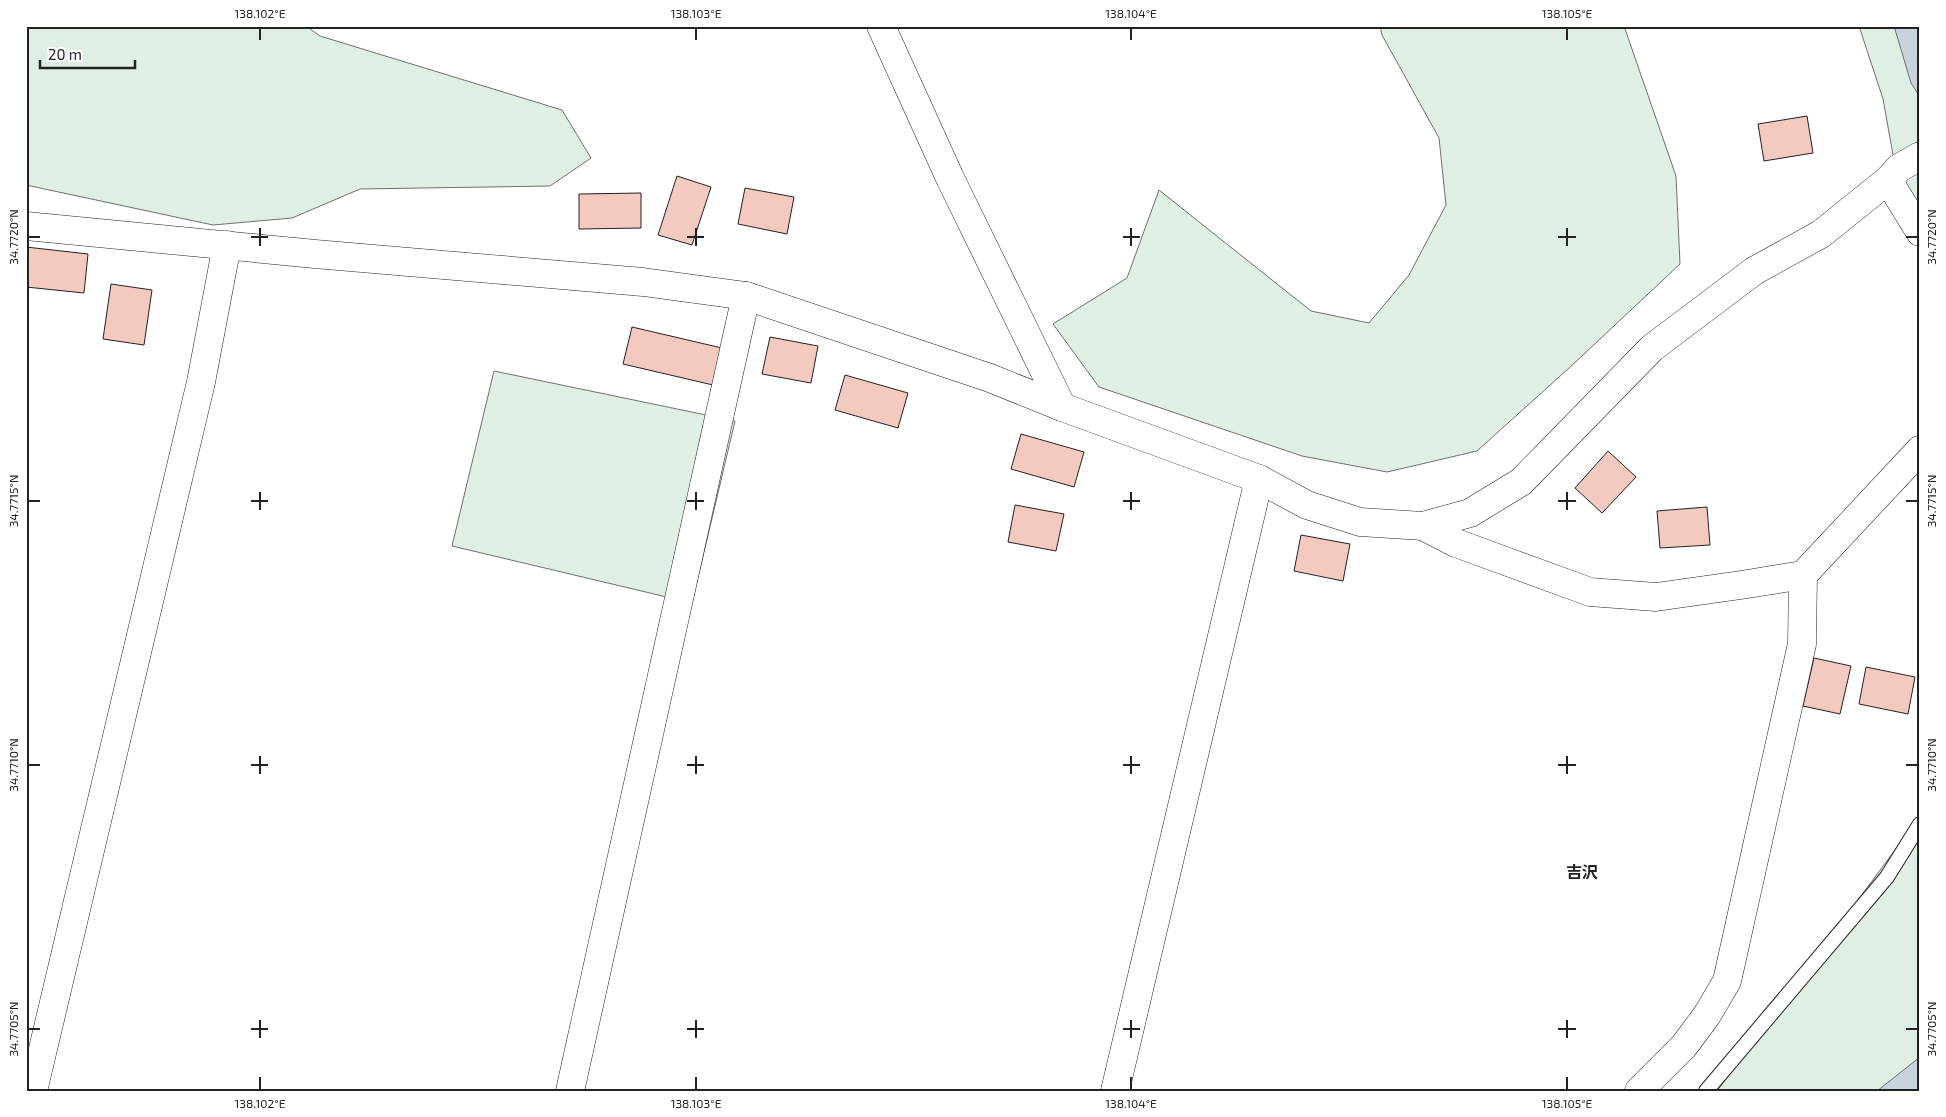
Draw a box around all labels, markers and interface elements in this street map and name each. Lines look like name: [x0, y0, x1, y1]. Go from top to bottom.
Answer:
text: 138.102°E: [235, 6, 286, 20]
text: 138.103°E: [671, 6, 722, 20]
text: 138.104°E: [1105, 6, 1157, 20]
text: 138.105°E: [1542, 6, 1593, 20]
scale bar: [40, 38, 135, 70]
text: 20 m: [48, 45, 82, 63]
text: 34.7720°N: [6, 209, 20, 265]
text: 34.7720°N: [1924, 209, 1938, 265]
text: 34.7715°N: [6, 475, 20, 527]
text: 34.7715°N: [1924, 475, 1938, 527]
text: 34.7710°N: [6, 738, 20, 792]
text: 34.7710°N: [1924, 738, 1938, 792]
district label: 吉沢: [1566, 862, 1598, 881]
text: 34.7705°N: [6, 1001, 20, 1057]
text: 34.7705°N: [1924, 1001, 1938, 1057]
text: 138.102°E: [235, 1096, 286, 1110]
text: 138.103°E: [671, 1096, 722, 1110]
text: 138.104°E: [1105, 1096, 1157, 1110]
text: 138.105°E: [1542, 1096, 1593, 1110]

